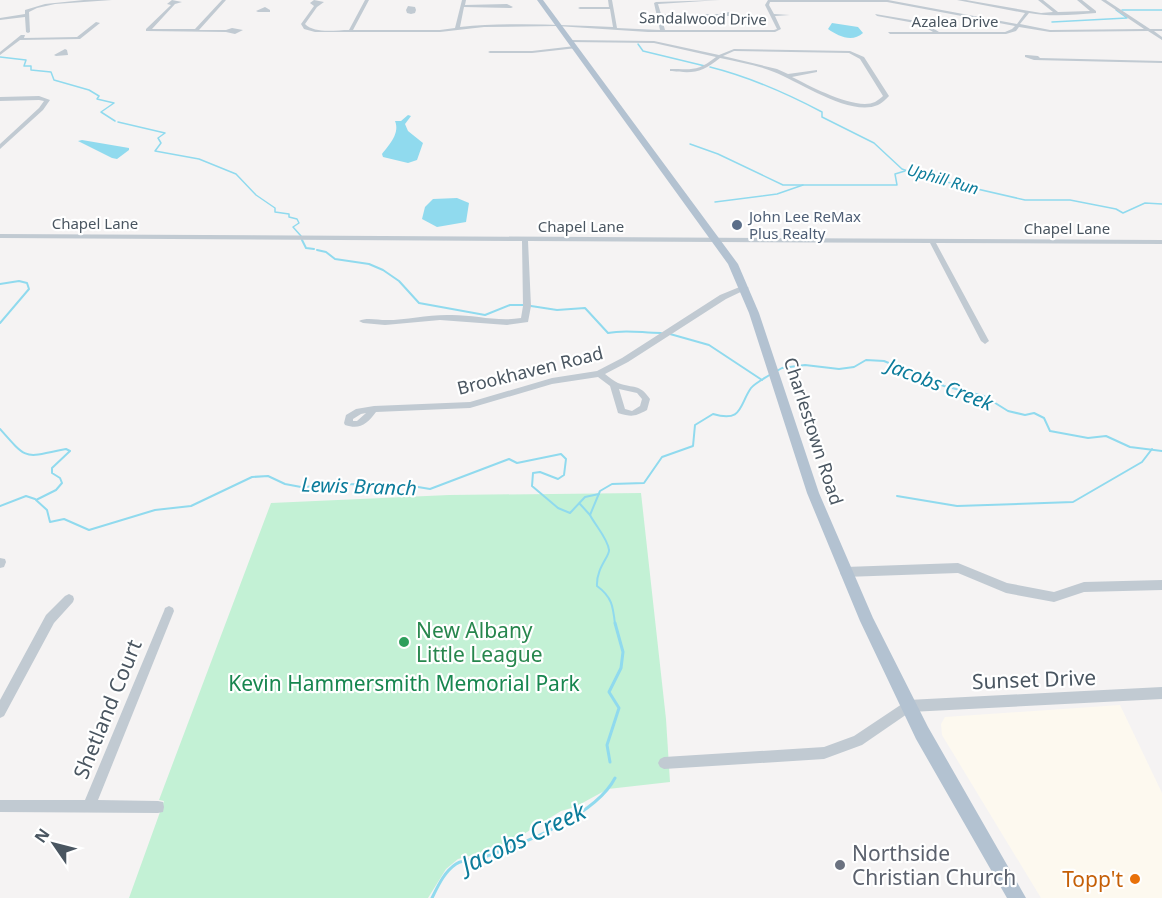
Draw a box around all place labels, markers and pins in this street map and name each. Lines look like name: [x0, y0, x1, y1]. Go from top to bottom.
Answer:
place label: John Lee ReMax Plus Realty: [747, 206, 861, 243]
marker: John Lee ReMax Plus Realty: [730, 218, 744, 232]
place label: New Albany Little League: [416, 616, 543, 668]
marker: New Albany Little League: [397, 635, 411, 649]
place label: Northside Christian Church: [852, 839, 1016, 891]
marker: Northside Christian Church: [833, 858, 847, 872]
place label: Topp't: [1062, 865, 1123, 893]
marker: Topp't: [1128, 872, 1142, 886]

